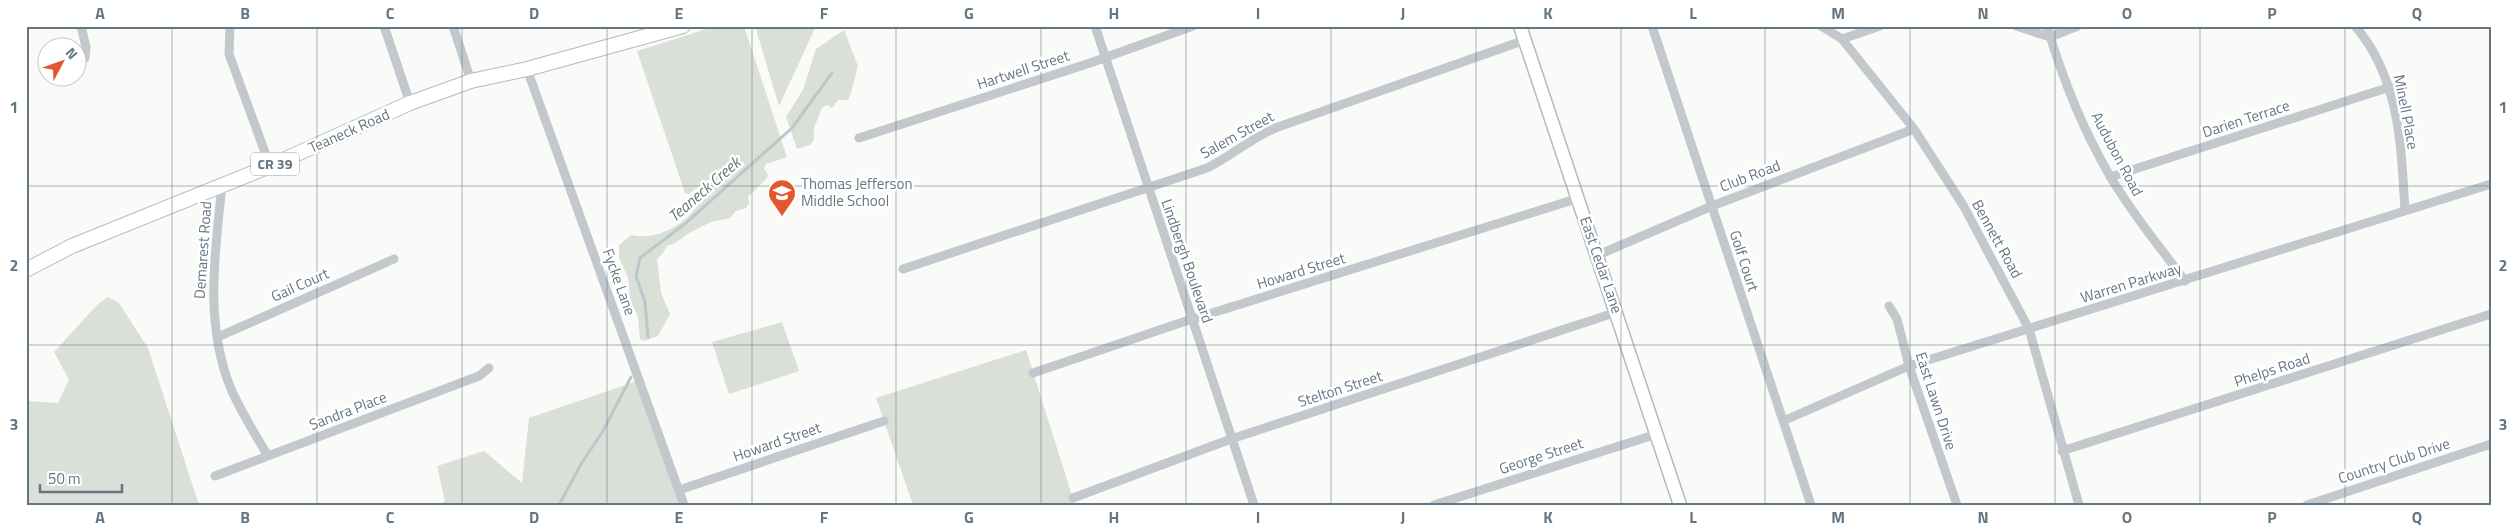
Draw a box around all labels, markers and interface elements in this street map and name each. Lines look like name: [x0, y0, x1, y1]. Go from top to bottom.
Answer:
text: A: [95, 1, 105, 25]
text: B: [240, 1, 250, 25]
text: C: [386, 1, 395, 25]
text: D: [529, 1, 539, 25]
text: E: [675, 1, 684, 25]
text: F: [820, 1, 829, 25]
text: G: [964, 1, 974, 25]
text: H: [1109, 1, 1119, 25]
text: I: [1256, 1, 1260, 25]
text: J: [1401, 1, 1405, 25]
text: K: [1543, 1, 1553, 25]
text: L: [1689, 1, 1697, 25]
text: M: [1831, 1, 1845, 25]
text: N: [1977, 1, 1989, 25]
text: O: [2122, 1, 2132, 25]
text: P: [2267, 1, 2277, 25]
text: Q: [2412, 1, 2422, 25]
north arrow: [38, 38, 88, 88]
text: N: [61, 43, 83, 64]
street label: Hartwell Street: [974, 44, 1073, 95]
street label: Minell Place: [2388, 73, 2425, 151]
street label: Darien Terrace: [2199, 94, 2292, 143]
text: 1: [10, 95, 18, 119]
text: 1: [2499, 95, 2507, 119]
street label: Teaneck Road: [304, 102, 393, 159]
street label: Salem Street: [1196, 104, 1278, 164]
street label: Audubon Road: [2086, 108, 2149, 200]
water label: Teaneck Creek: [663, 150, 747, 227]
road number: CR 39: [251, 152, 299, 175]
street label: Club Road: [1716, 153, 1783, 198]
place label: Thomas Jefferson Middle School: [801, 172, 913, 212]
school or university icon: Thomas Jefferson Middle School: [767, 178, 797, 217]
street label: Bennett Road: [1966, 195, 2029, 282]
street label: Lindbergh Boulevard: [1155, 196, 1219, 326]
street label: Demarest Road: [188, 200, 217, 300]
street label: East Cedar Lane: [1574, 213, 1629, 316]
street label: Golf Court: [1724, 227, 1765, 295]
street label: Fycke Lane: [597, 245, 642, 318]
street label: Howard Street: [1254, 246, 1349, 295]
text: 2: [10, 253, 18, 277]
text: 2: [2499, 253, 2507, 277]
street label: Warren Parkway: [2078, 256, 2184, 309]
street label: Gail Court: [267, 261, 333, 307]
street label: Phelps Road: [2231, 346, 2313, 393]
street label: East Lawn Drive: [1910, 349, 1963, 453]
street label: Stelton Street: [1295, 364, 1386, 413]
street label: Sandra Place: [306, 385, 390, 436]
text: 3: [10, 412, 18, 436]
text: 3: [2499, 412, 2507, 436]
street label: Howard Street: [730, 415, 825, 467]
street label: George Street: [1496, 431, 1587, 480]
street label: Country Club Drive: [2335, 432, 2453, 489]
scale bar: [40, 461, 122, 493]
text: 50 m: [48, 467, 81, 490]
text: A: [95, 505, 105, 529]
text: B: [240, 505, 250, 529]
text: C: [386, 505, 395, 529]
text: D: [529, 505, 539, 529]
text: E: [675, 505, 684, 529]
text: F: [820, 505, 829, 529]
text: G: [964, 505, 974, 529]
text: H: [1109, 505, 1119, 529]
text: I: [1256, 505, 1260, 529]
text: J: [1401, 505, 1405, 529]
text: K: [1543, 505, 1553, 529]
text: L: [1689, 505, 1697, 529]
text: M: [1831, 505, 1845, 529]
text: N: [1977, 505, 1989, 529]
text: O: [2122, 505, 2132, 529]
text: P: [2267, 505, 2277, 529]
text: Q: [2412, 505, 2422, 529]

